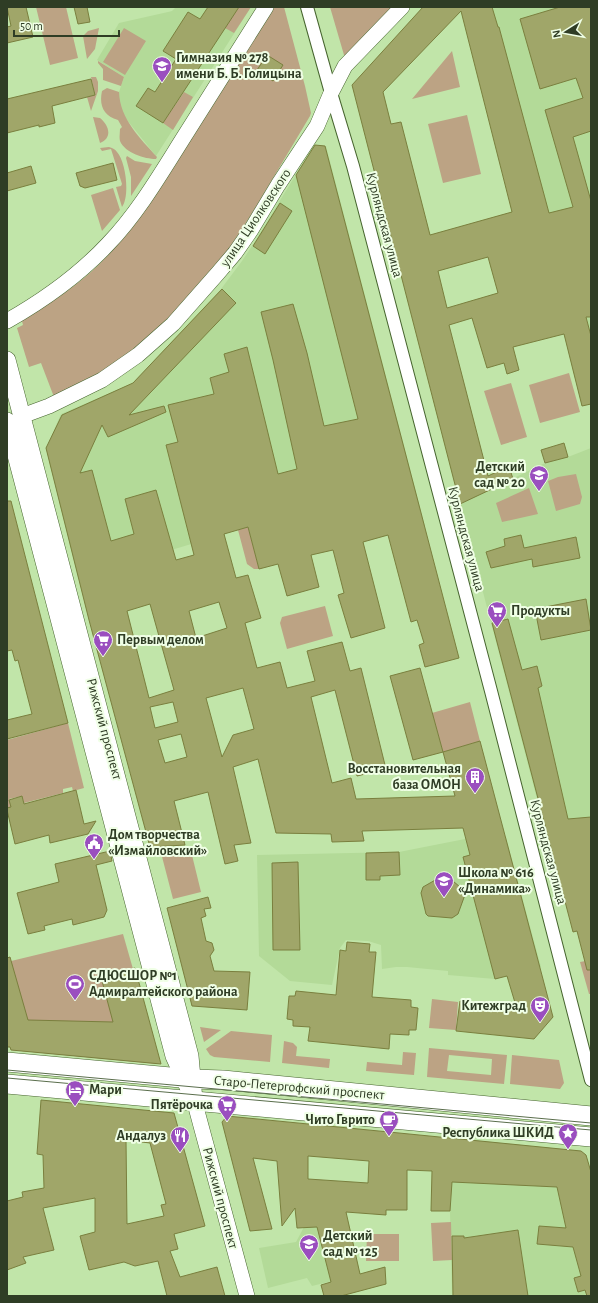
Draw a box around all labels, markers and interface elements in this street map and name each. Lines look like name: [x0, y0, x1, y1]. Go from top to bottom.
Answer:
scale bar: [14, 12, 119, 38]
north arrow: [546, 12, 586, 52]
text: 50 m: [20, 20, 43, 32]
text: N: [551, 29, 563, 39]
place label: Гимназия № 278 имени Б. Б. Голицына: [176, 51, 302, 81]
school or university icon: Гимназия № 278 имени Б. Б. Голицына: [151, 55, 173, 83]
street label: улица Циолковского: [218, 166, 294, 270]
street label: Курляндская улица: [363, 171, 405, 280]
place label: Детский сад № 20: [474, 460, 525, 490]
school or university icon: Детский сад № 20: [528, 464, 550, 492]
street label: Курляндская улица: [445, 485, 487, 594]
supermarket icon: Продукты: [486, 600, 508, 628]
place label: Продукты: [511, 604, 570, 618]
supermarket icon: Первым делом: [92, 629, 114, 657]
place label: Первым делом: [117, 633, 204, 647]
street label: Рижский проспект: [84, 677, 125, 782]
place label: Восстановительная база ОМОН: [347, 762, 461, 792]
building icon: Восстановительная база ОМОН: [464, 766, 486, 794]
street label: Курляндская улица: [527, 798, 569, 907]
place label: Дом творчества «Измайловский»: [108, 828, 207, 858]
public building icon: Дом творчества «Измайловский»: [83, 832, 105, 860]
place label: Школа № 616 «Динамика»: [458, 866, 534, 896]
school or university icon: Школа № 616 «Динамика»: [433, 870, 455, 898]
place label: СДЮСШОР №1 Адмиралтейского района: [89, 969, 238, 999]
sports icon: СДЮСШОР №1 Адмиралтейского района: [64, 973, 86, 1001]
theatre icon: Китежград: [529, 995, 551, 1023]
place label: Китежград: [461, 999, 526, 1013]
street label: Старо-Петергофский проспект: [213, 1074, 386, 1103]
hotel icon: Мари: [64, 1079, 86, 1107]
place label: Мари: [89, 1083, 122, 1097]
supermarket icon: Пятёрочка: [216, 1094, 238, 1122]
place label: Пятёрочка: [151, 1098, 213, 1112]
cafe icon: Чито Гврито: [378, 1109, 400, 1137]
place label: Чито Гврито: [306, 1113, 375, 1127]
place icon: Республика ШКИД: [557, 1122, 579, 1150]
restaurant icon: Андалуз: [169, 1125, 191, 1153]
place label: Республика ШКИД: [442, 1126, 554, 1140]
place label: Андалуз: [117, 1129, 166, 1143]
street label: Рижский проспект: [200, 1146, 241, 1251]
place label: Детский сад № 125: [323, 1229, 377, 1259]
school or university icon: Детский сад № 125: [298, 1233, 320, 1261]

